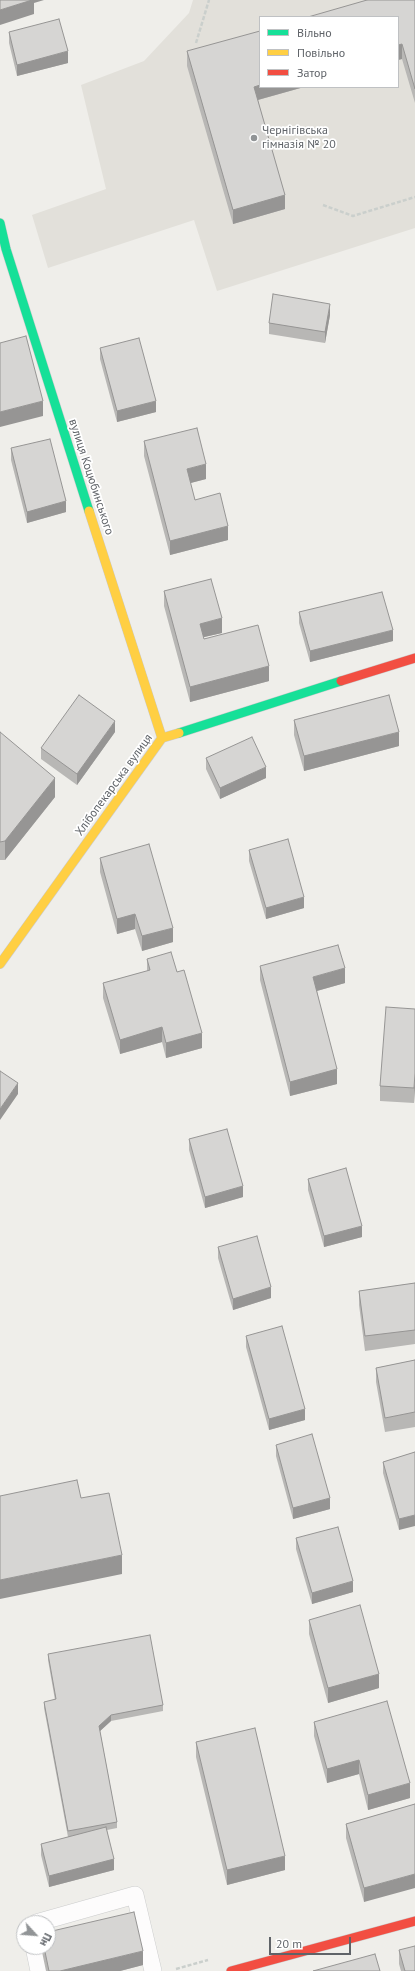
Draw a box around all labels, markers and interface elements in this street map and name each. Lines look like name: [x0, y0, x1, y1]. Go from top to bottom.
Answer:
legend: [259, 16, 399, 88]
text: Вільно: [297, 25, 332, 40]
text: Повільно: [297, 45, 345, 60]
text: Затор: [297, 65, 327, 80]
place label: Чернігівська гімназія № 20: [262, 124, 336, 152]
marker: Чернігівська гімназія № 20: [249, 133, 259, 143]
street label: вулиця Коцюбинського: [65, 417, 117, 537]
street label: Хлібопекарська вулиця: [72, 731, 156, 839]
north arrow: [16, 1915, 56, 1955]
scale bar: [271, 1929, 353, 1955]
text: Пн: [37, 1931, 55, 1949]
text: 20 m: [276, 1936, 302, 1951]

